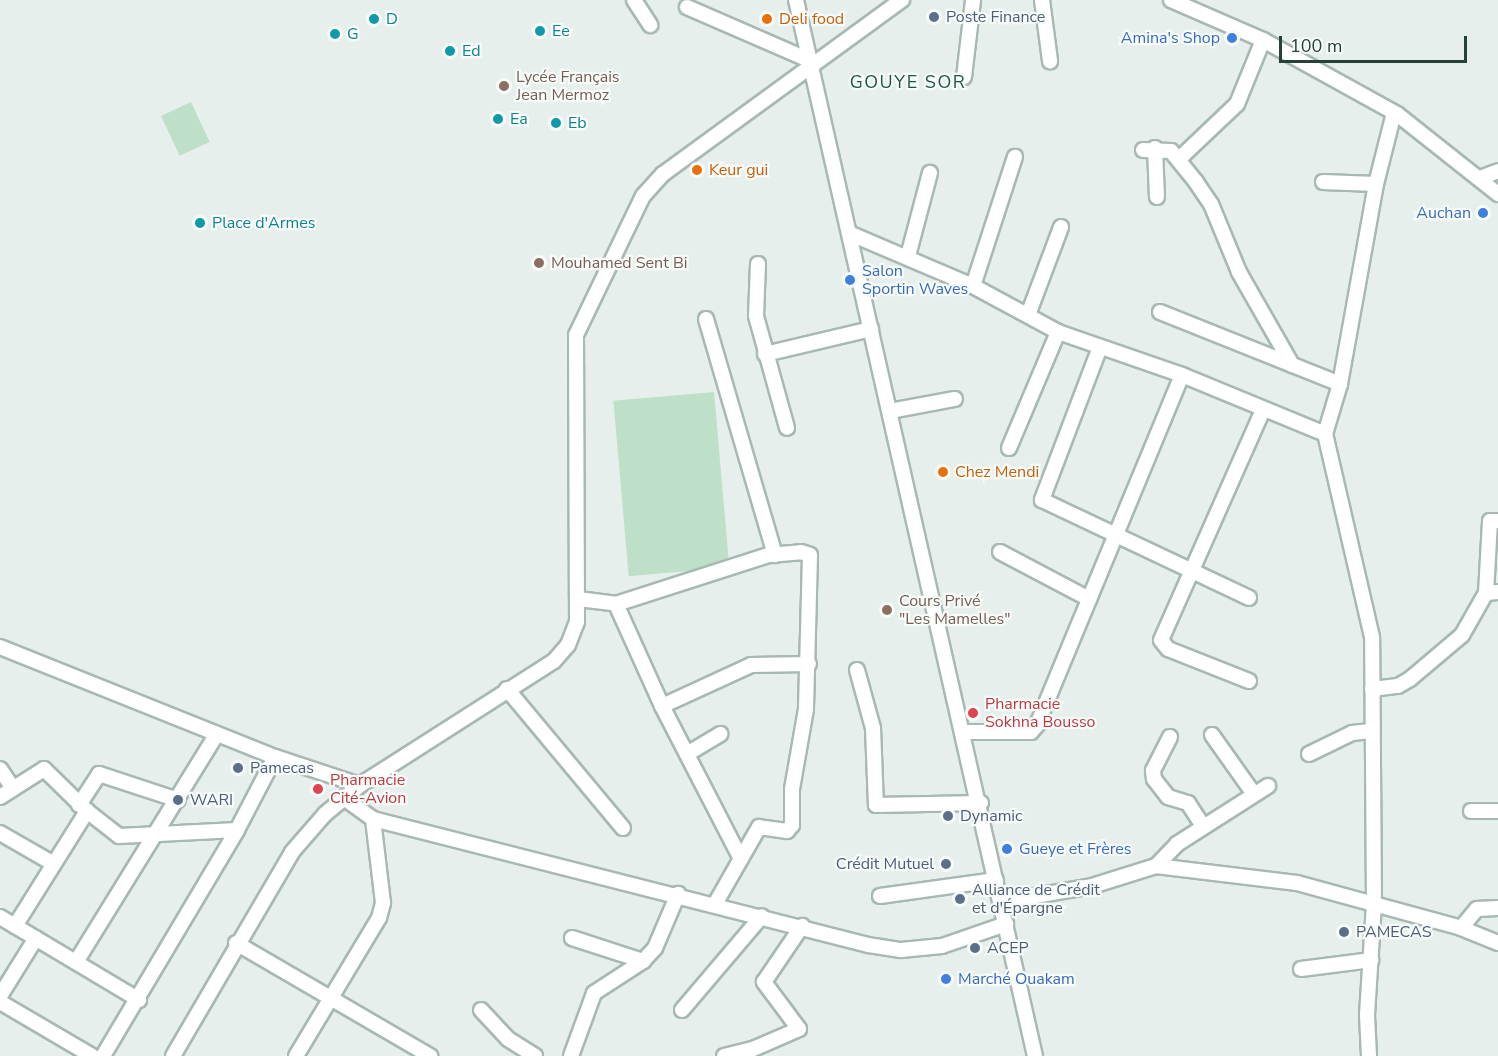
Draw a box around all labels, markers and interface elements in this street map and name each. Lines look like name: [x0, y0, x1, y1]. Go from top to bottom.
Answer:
place label: Poste Finance: [946, 7, 1045, 27]
place label: D: [386, 9, 398, 29]
place label: Deli food: [779, 9, 844, 29]
marker: Poste Finance: [927, 10, 941, 24]
marker: D: [367, 12, 381, 26]
marker: Deli food: [760, 12, 774, 26]
place label: Ee: [552, 21, 570, 41]
place label: G: [347, 24, 359, 44]
marker: Ee: [533, 24, 547, 38]
scale bar: [1282, 24, 1470, 62]
marker: G: [328, 27, 342, 41]
place label: Amina's Shop: [1121, 28, 1220, 48]
marker: Amina's Shop: [1225, 31, 1239, 45]
text: 100 m: [1290, 34, 1342, 58]
place label: Ed: [462, 41, 481, 61]
marker: Ed: [443, 44, 457, 58]
place label: Lycée Français Jean Mermoz: [516, 67, 620, 105]
district label: GOUYE SOR: [850, 71, 966, 93]
marker: Lycée Français Jean Mermoz: [497, 79, 511, 93]
place label: Ea: [510, 109, 528, 129]
marker: Ea: [491, 112, 505, 126]
place label: Eb: [568, 113, 587, 133]
marker: Eb: [549, 116, 563, 130]
place label: Keur gui: [709, 160, 768, 180]
marker: Keur gui: [690, 163, 704, 177]
place label: Auchan: [1416, 203, 1471, 223]
marker: Auchan: [1476, 206, 1490, 220]
place label: Place d'Armes: [212, 213, 315, 233]
marker: Place d'Armes: [193, 216, 207, 230]
place label: Mouhamed Sent Bi: [551, 253, 687, 273]
marker: Mouhamed Sent Bi: [532, 256, 546, 270]
place label: Salon Sportin Waves: [862, 261, 968, 299]
marker: Salon Sportin Waves: [843, 273, 857, 287]
place label: Chez Mendi: [955, 462, 1039, 482]
marker: Chez Mendi: [936, 465, 950, 479]
place label: Cours Privé "Les Mamelles": [899, 591, 1010, 629]
marker: Cours Privé "Les Mamelles": [880, 603, 894, 617]
place label: Pharmacie Sokhna Bousso: [985, 694, 1095, 732]
marker: Pharmacie Sokhna Bousso: [966, 706, 980, 720]
place label: Pamecas: [250, 758, 314, 778]
marker: Pamecas: [231, 761, 245, 775]
place label: Pharmacie Cité-Avion: [330, 770, 406, 808]
marker: Pharmacie Cité-Avion: [311, 782, 325, 796]
place label: WARI: [190, 790, 233, 810]
marker: WARI: [171, 793, 185, 807]
place label: Dynamic: [960, 806, 1022, 826]
marker: Dynamic: [941, 809, 955, 823]
place label: Gueye et Frères: [1019, 839, 1132, 859]
marker: Gueye et Frères: [1000, 842, 1014, 856]
place label: Crédit Mutuel: [836, 854, 934, 874]
marker: Crédit Mutuel: [939, 857, 953, 871]
place label: Alliance de Crédit et d'Épargne: [972, 880, 1100, 918]
marker: Alliance de Crédit et d'Épargne: [953, 892, 967, 906]
place label: PAMECAS: [1356, 922, 1431, 942]
marker: PAMECAS: [1337, 925, 1351, 939]
place label: ACEP: [987, 938, 1029, 958]
marker: ACEP: [968, 941, 982, 955]
place label: Marché Ouakam: [958, 969, 1075, 989]
marker: Marché Ouakam: [939, 972, 953, 986]

